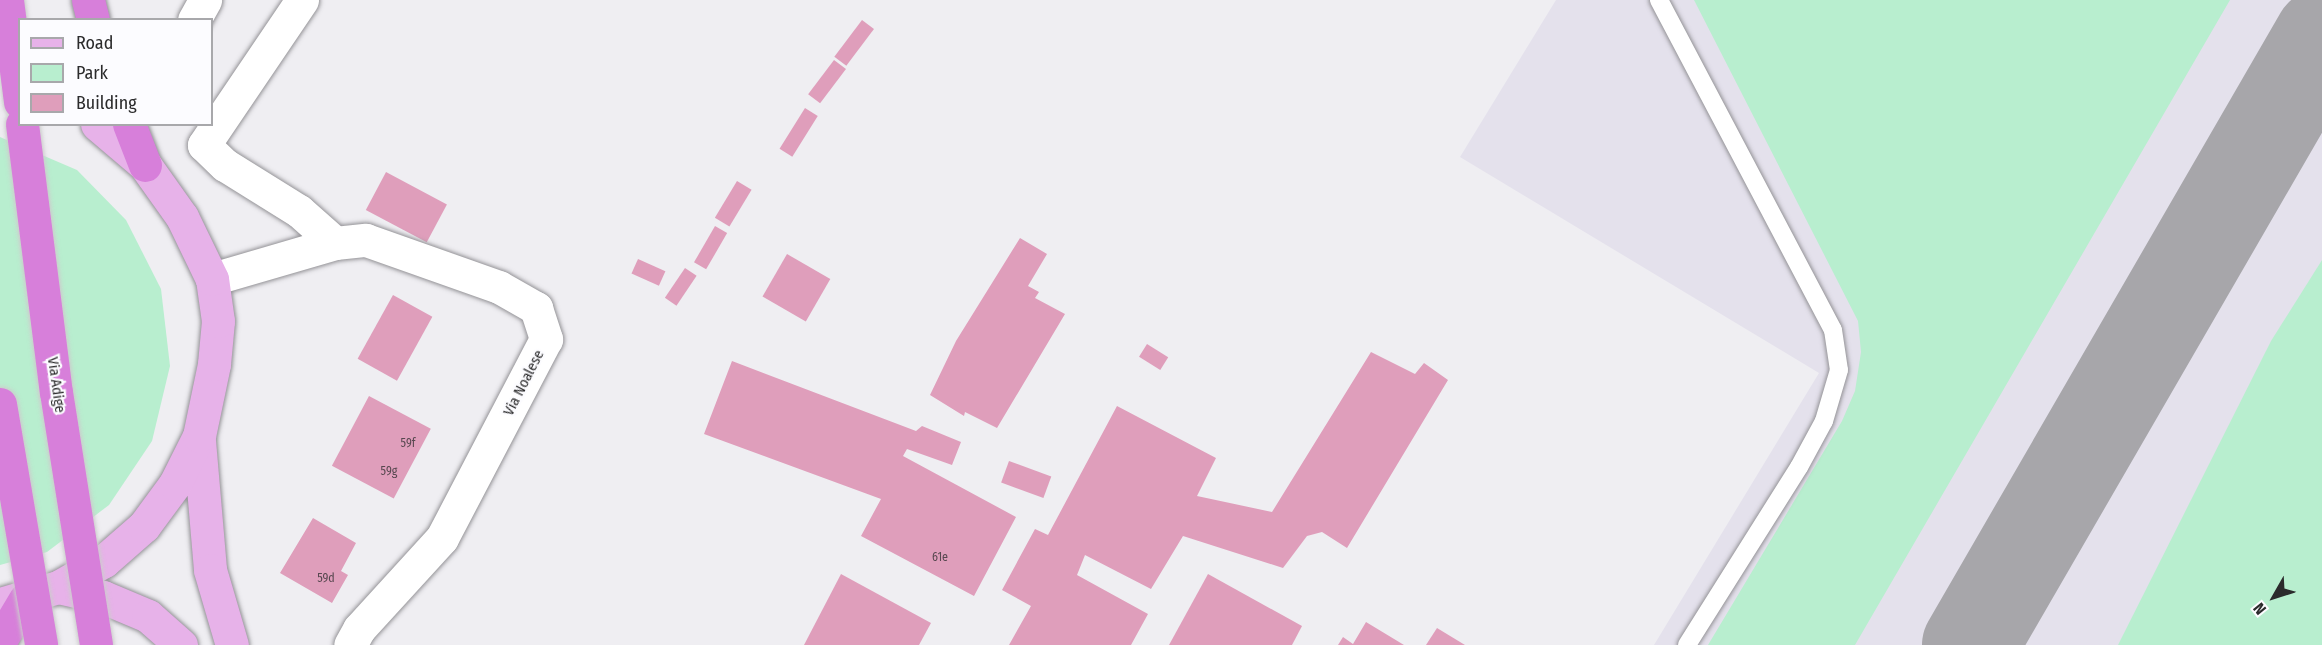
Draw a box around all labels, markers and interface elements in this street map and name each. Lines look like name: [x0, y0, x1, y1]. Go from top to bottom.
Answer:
legend: [18, 18, 213, 126]
text: Road: [76, 32, 113, 54]
text: Park: [76, 62, 108, 84]
text: Building: [76, 92, 137, 114]
street label: Via Noalese: [500, 347, 548, 419]
street label: Via Adige: [43, 356, 69, 414]
house number: 59f: [401, 437, 415, 451]
house number: 59g: [381, 465, 397, 479]
house number: 61e: [932, 551, 948, 565]
north arrow: [2244, 567, 2304, 627]
house number: 59d: [317, 572, 335, 586]
text: N: [2249, 599, 2270, 618]

